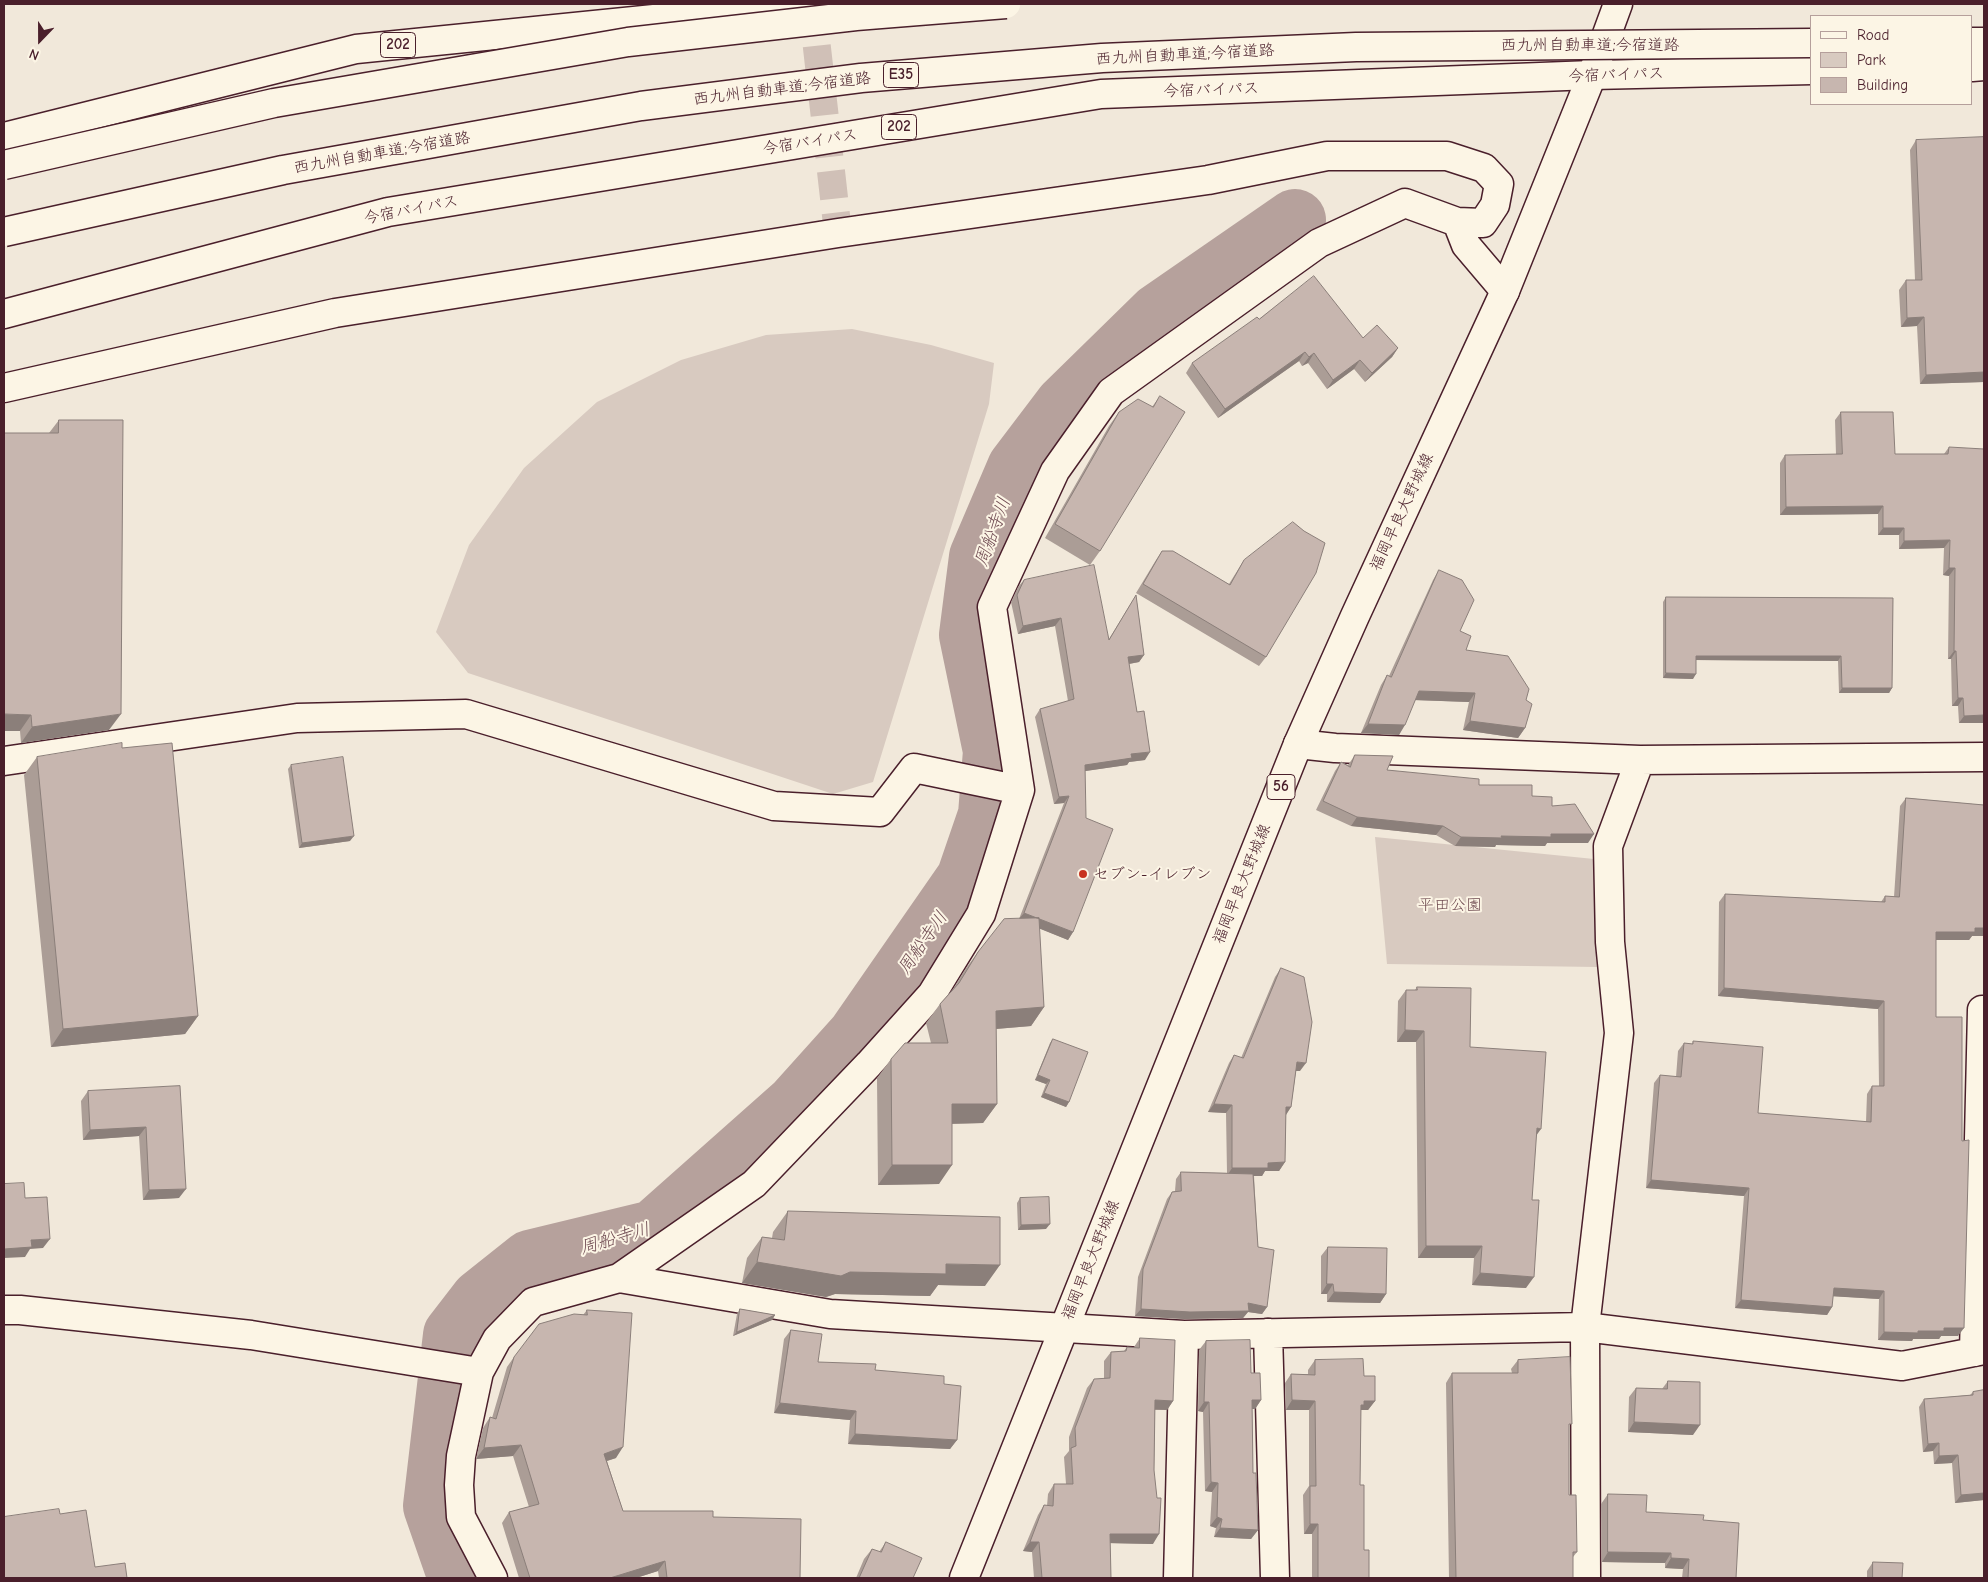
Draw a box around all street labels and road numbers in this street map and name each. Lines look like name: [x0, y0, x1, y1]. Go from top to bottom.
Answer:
road number: 202: [380, 32, 416, 58]
street label: 西九州自動車道;今宿道路: [1500, 35, 1680, 55]
street label: 西九州自動車道;今宿道路: [1095, 41, 1275, 69]
road number: E35: [884, 62, 918, 88]
street label: 今宿バイパス: [1568, 64, 1664, 86]
street label: 西九州自動車道;今宿道路: [692, 69, 872, 109]
street label: 今宿バイパス: [1163, 79, 1259, 101]
road number: 202: [882, 114, 916, 140]
street label: 今宿バイパス: [761, 125, 859, 159]
street label: 西九州自動車道;今宿道路: [292, 128, 472, 178]
street label: 今宿バイパス: [362, 191, 460, 229]
street label: 福岡早良大野城線: [1366, 450, 1438, 574]
road number: 56: [1267, 774, 1295, 800]
street label: 福岡早良大野城線: [1209, 821, 1275, 947]
street label: 福岡早良大野城線: [1058, 1197, 1124, 1323]

